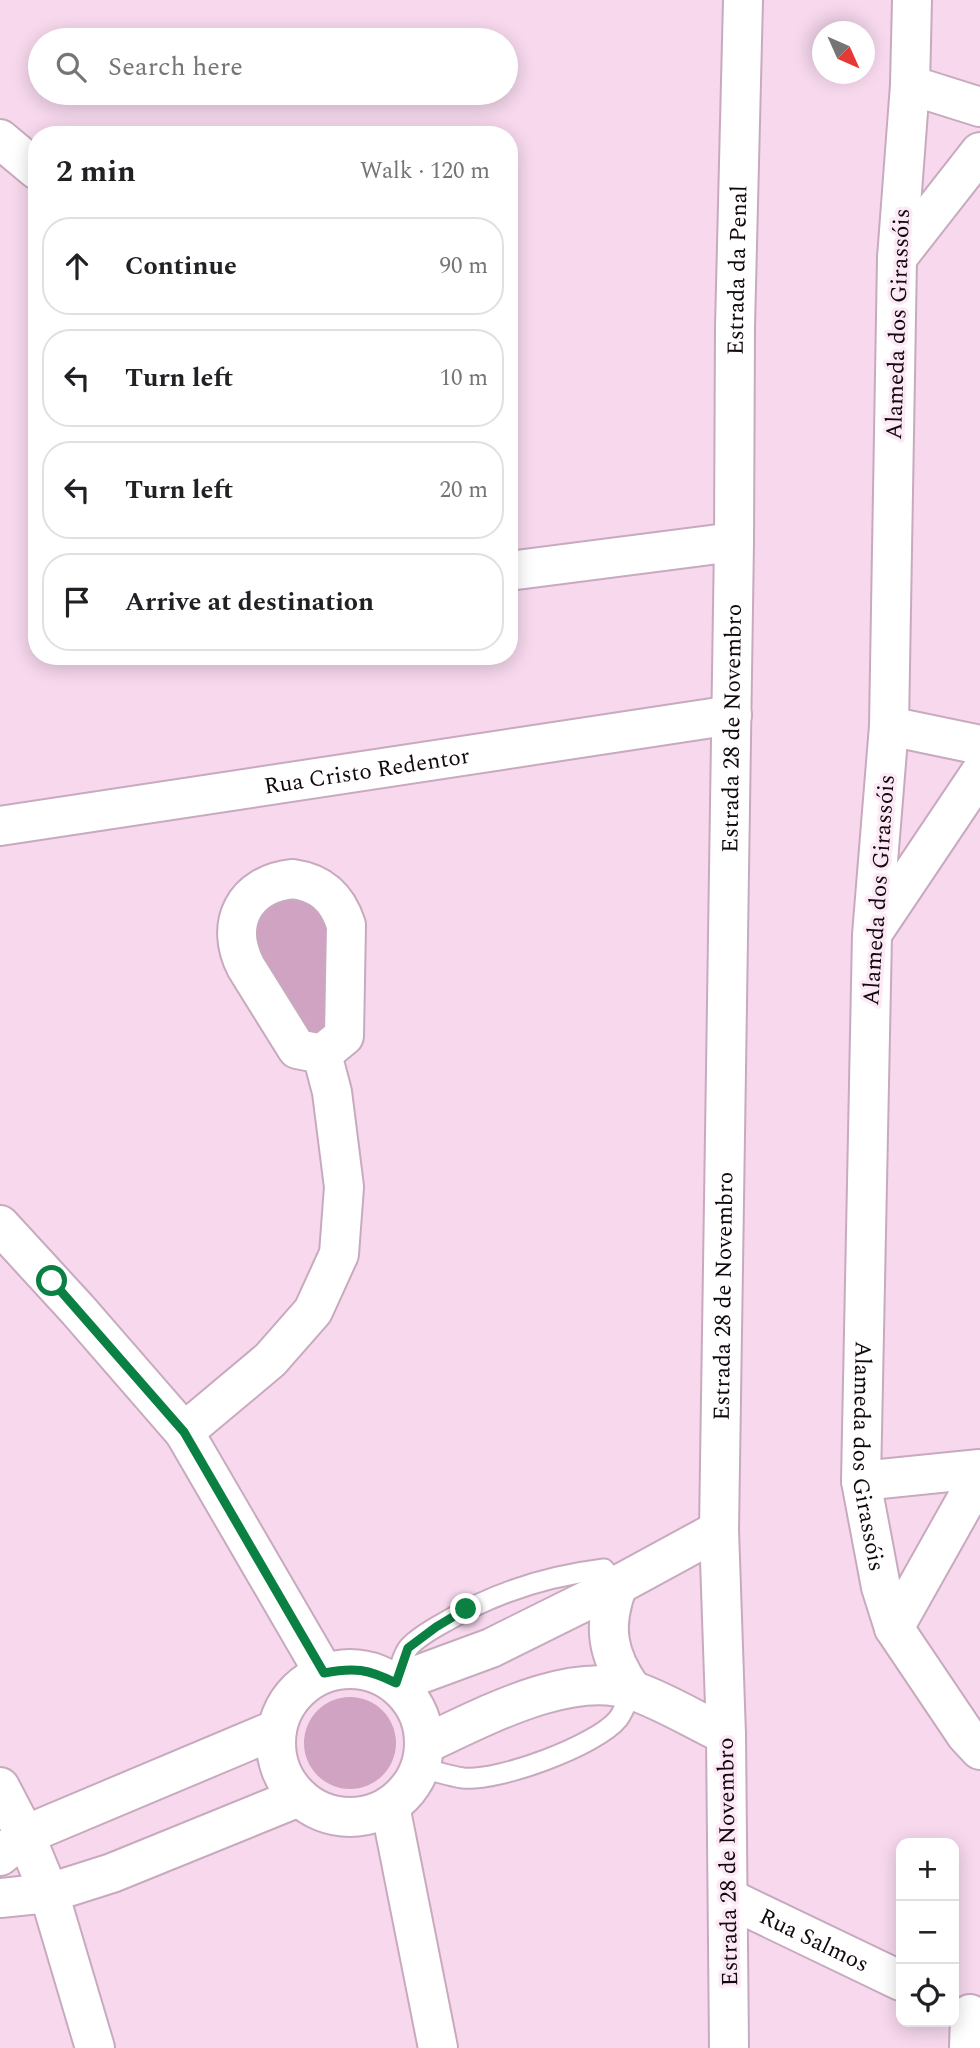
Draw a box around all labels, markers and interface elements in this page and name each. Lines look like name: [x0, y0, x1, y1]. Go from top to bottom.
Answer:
north arrow: [812, 21, 875, 84]
search box: [28, 28, 518, 105]
text: Search here: [108, 47, 243, 87]
icon: search: [52, 48, 90, 86]
text: 2 min: [56, 149, 136, 195]
text: Walk · 120 m: [360, 154, 490, 189]
street label: Estrada da Penal: [719, 185, 757, 355]
street label: Alameda dos Girassóis: [877, 208, 920, 440]
text: Continue: [125, 246, 237, 286]
icon: ahead: [58, 247, 96, 285]
text: 90 m: [439, 249, 488, 284]
text: Turn left: [125, 358, 233, 398]
icon: left: [58, 359, 96, 397]
text: 10 m: [439, 361, 488, 396]
text: Turn left: [125, 470, 233, 510]
icon: left: [58, 471, 96, 509]
text: 20 m: [439, 473, 488, 508]
text: Arrive at destination: [125, 582, 374, 622]
icon: arrive: [58, 583, 96, 621]
street label: Estrada 28 de Novembro: [713, 603, 752, 853]
street label: Rua Cristo Redentor: [262, 739, 472, 805]
street label: Alameda dos Girassóis: [854, 773, 905, 1007]
street label: Estrada 28 de Novembro: [705, 1171, 743, 1421]
route start: [36, 1265, 67, 1296]
street label: Alameda dos Girassóis: [842, 1341, 894, 1574]
route end: [450, 1593, 481, 1624]
street label: Estrada 28 de Novembro: [709, 1737, 748, 1987]
map controls: [896, 1838, 959, 2027]
button: +: [896, 1838, 959, 1901]
street label: Rua Salmos: [753, 1900, 875, 1982]
button: −: [896, 1901, 959, 1964]
button: locate: [896, 1964, 959, 2027]

